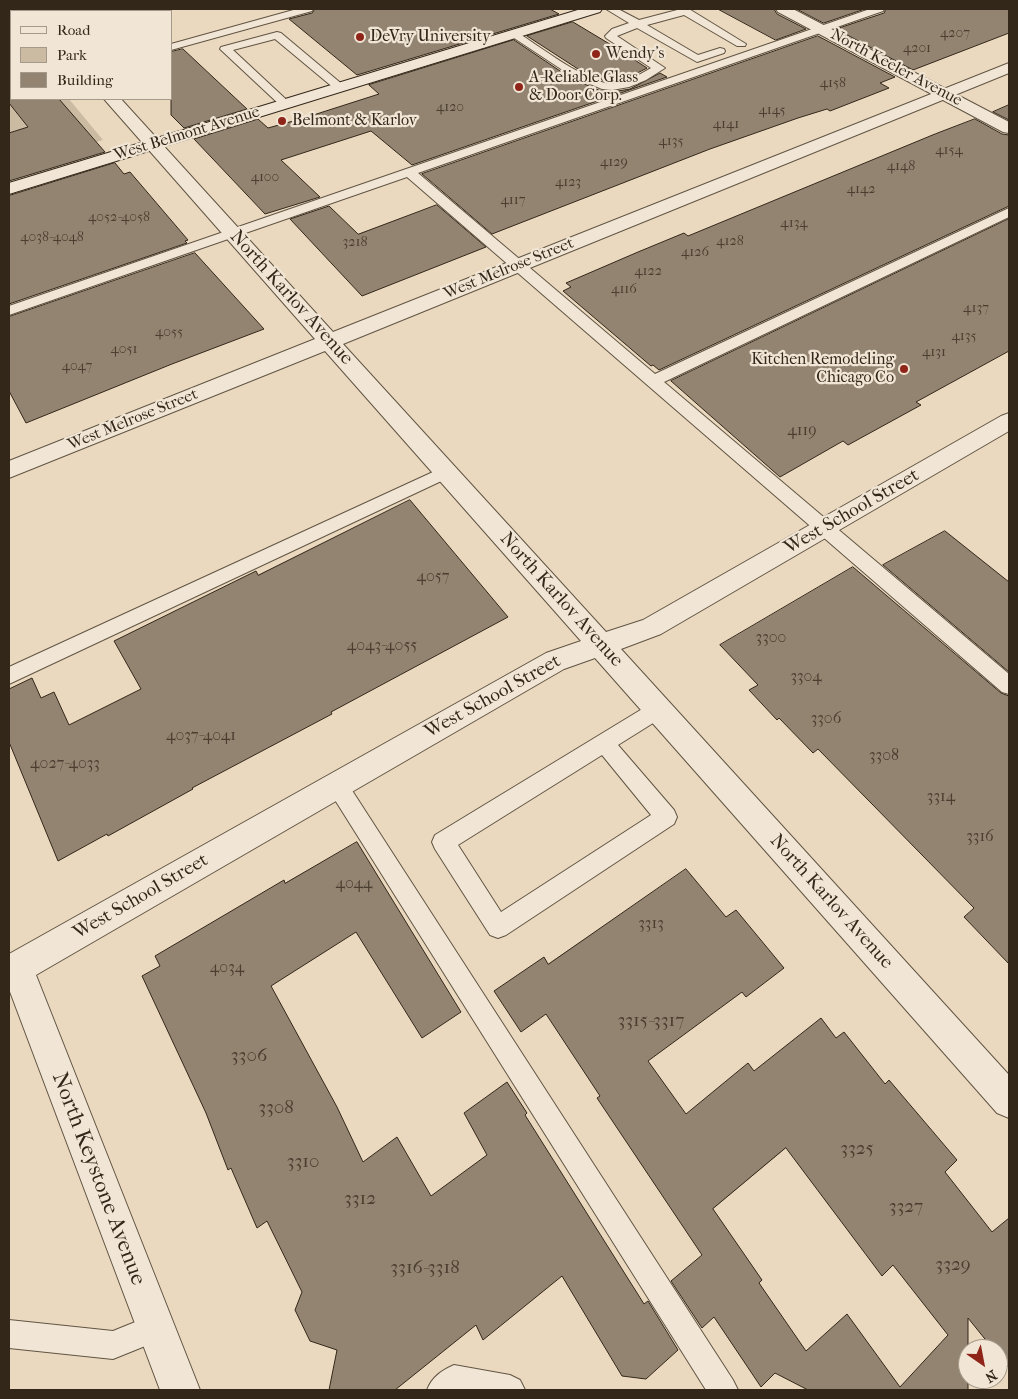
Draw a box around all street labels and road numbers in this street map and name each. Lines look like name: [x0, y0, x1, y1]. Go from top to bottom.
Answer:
street label: North Keeler Avenue: [827, 25, 965, 111]
street label: West Belmont Avenue: [112, 103, 262, 165]
street label: North Karlov Avenue: [225, 226, 357, 370]
street label: West Melrose Street: [441, 234, 577, 304]
street label: West Melrose Street: [65, 385, 201, 455]
street label: West School Street: [781, 464, 923, 560]
street label: North Karlov Avenue: [495, 528, 627, 672]
street label: West School Street: [421, 650, 565, 744]
street label: North Karlov Avenue: [765, 830, 897, 974]
street label: West School Street: [70, 849, 212, 945]
street label: North Keystone Avenue: [45, 1069, 151, 1289]

